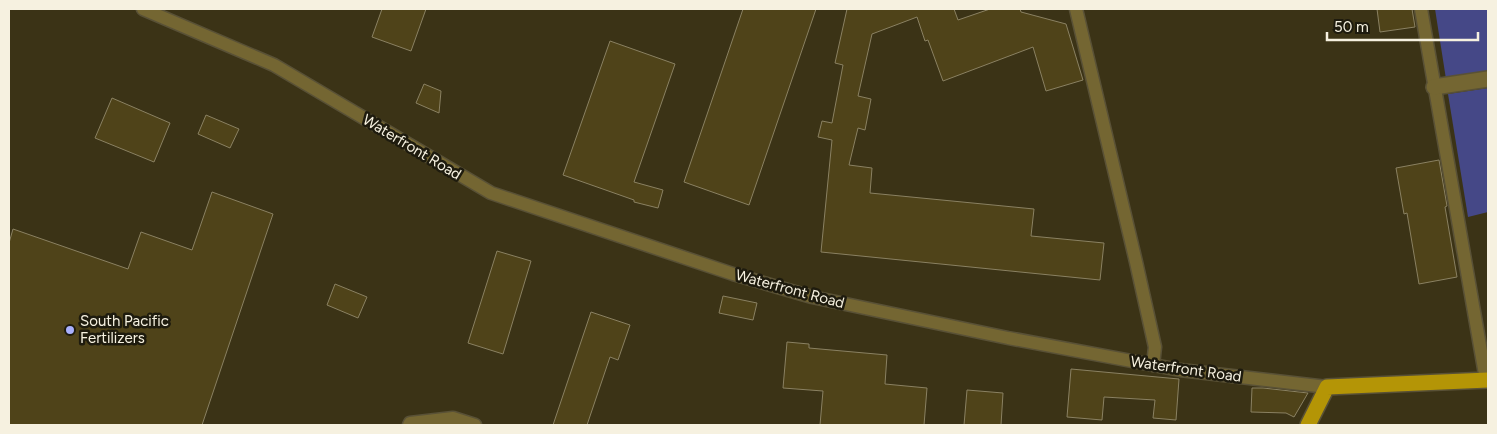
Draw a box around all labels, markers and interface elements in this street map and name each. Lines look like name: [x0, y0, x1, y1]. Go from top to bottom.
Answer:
scale bar: [1327, 10, 1478, 42]
text: 50 m: [1334, 18, 1369, 36]
street label: Waterfront Road: [359, 110, 465, 184]
street label: Waterfront Road: [734, 266, 846, 312]
place label: South Pacific Fertilizers: [80, 312, 169, 347]
marker: South Pacific Fertilizers: [64, 324, 76, 336]
street label: Waterfront Road: [1129, 352, 1243, 386]

